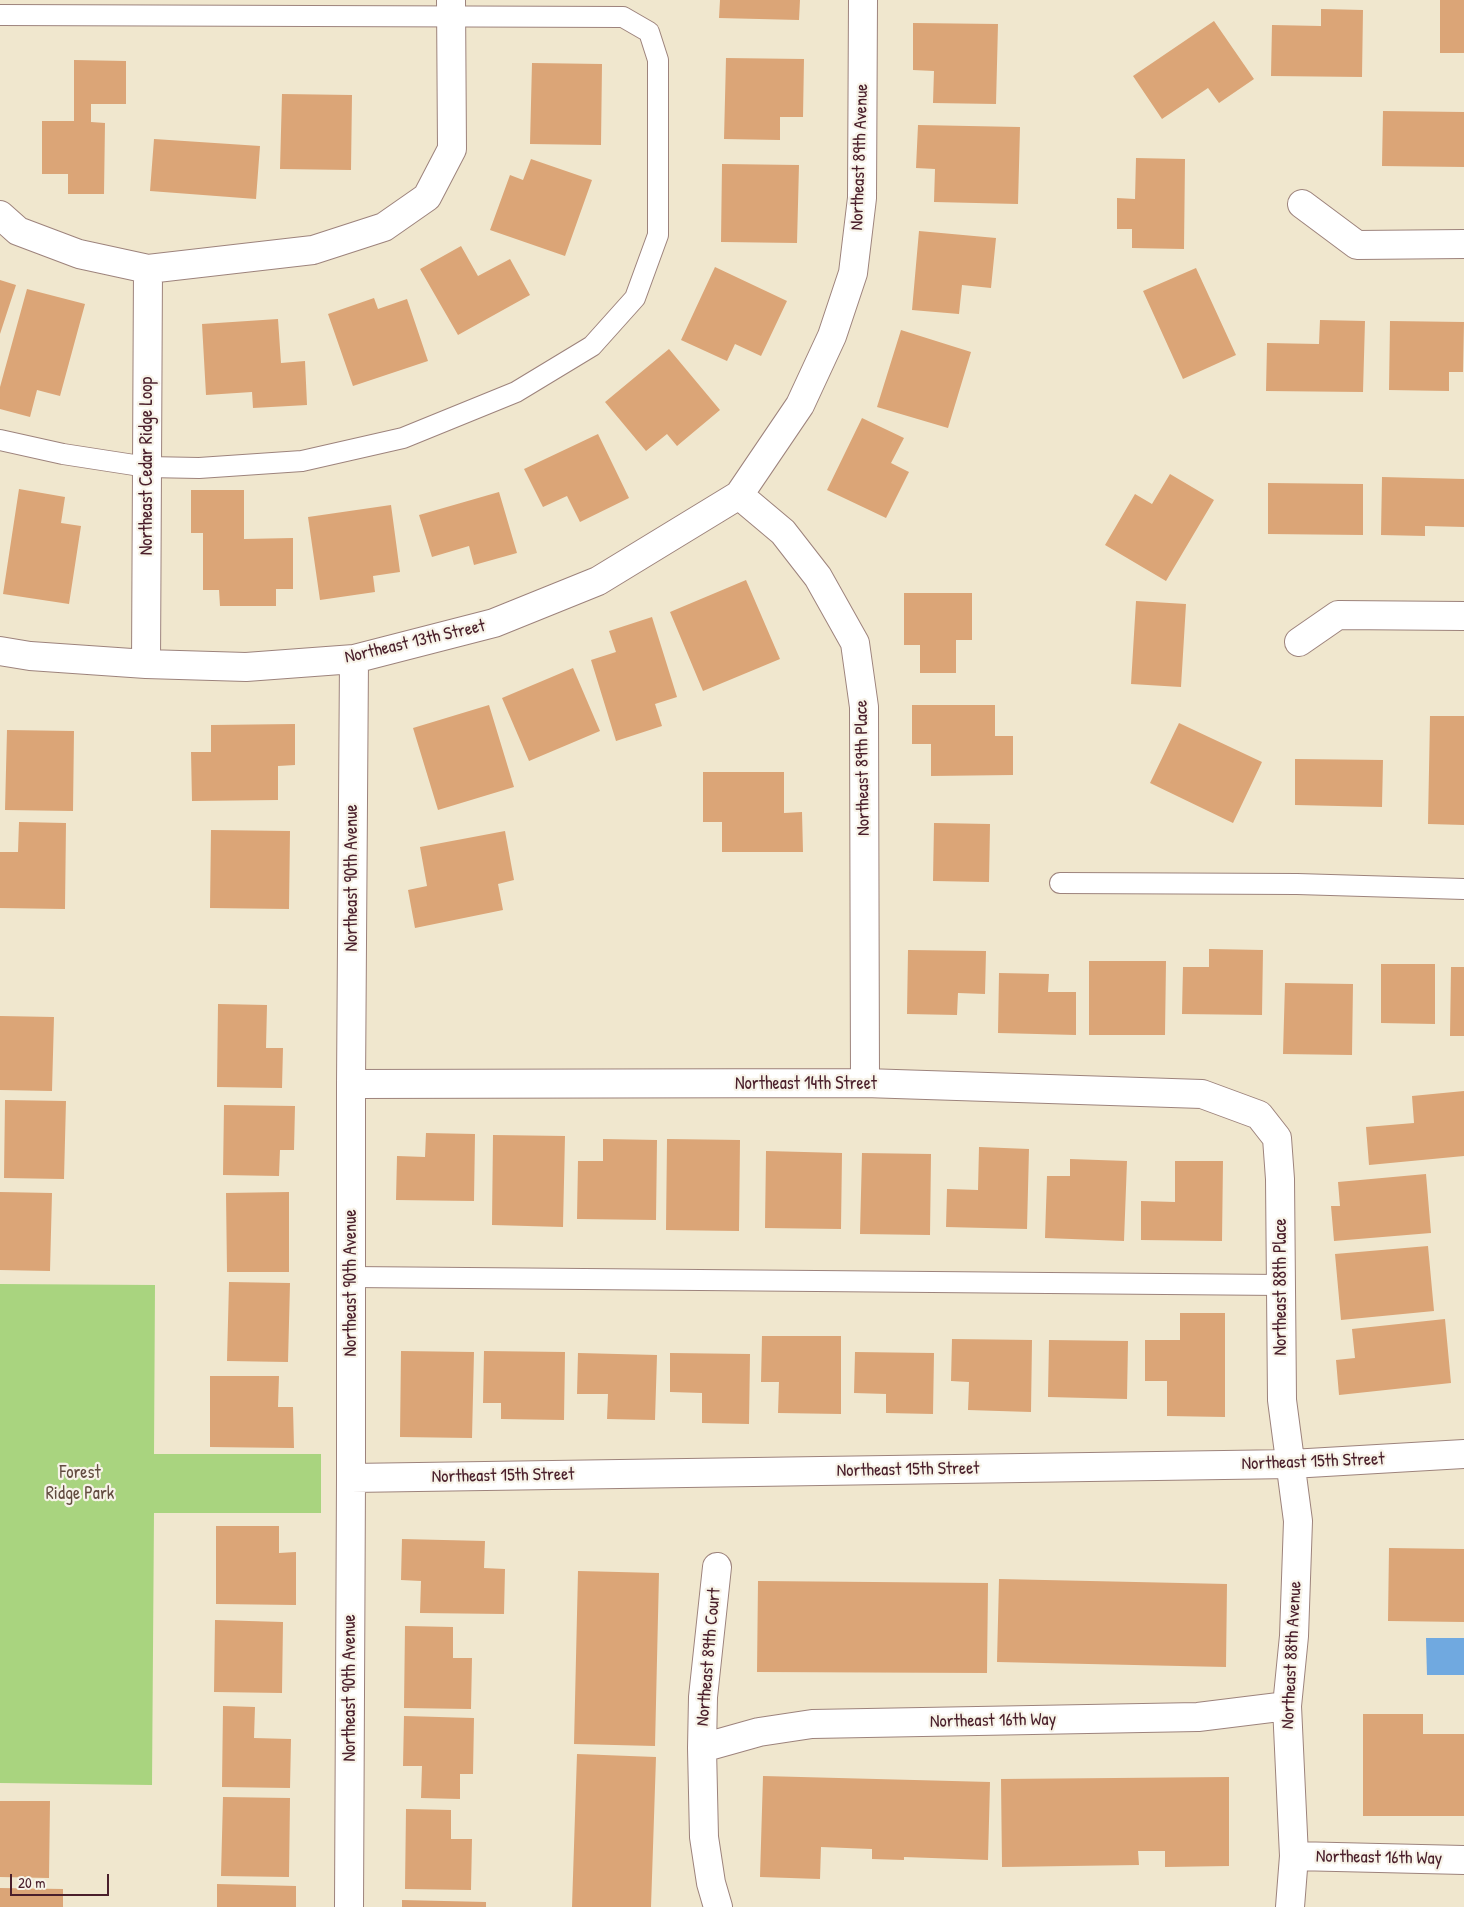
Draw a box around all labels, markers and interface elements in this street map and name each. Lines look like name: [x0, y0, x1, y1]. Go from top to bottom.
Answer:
street label: Northeast 89th Avenue: [847, 83, 873, 231]
street label: Northeast Cedar Ridge Loop: [136, 377, 158, 555]
street label: Northeast 13th Street: [343, 615, 487, 669]
street label: Northeast 89th Place: [851, 700, 875, 836]
street label: Northeast 90th Avenue: [341, 804, 363, 952]
street label: Northeast 14th Street: [735, 1073, 877, 1095]
street label: Northeast 90th Avenue: [340, 1209, 362, 1357]
street label: Northeast 88th Place: [1270, 1218, 1292, 1356]
street label: Northeast 15th Street: [1241, 1449, 1385, 1475]
street label: Northeast 15th Street: [836, 1458, 980, 1482]
park label: Forest Ridge Park: [46, 1462, 114, 1505]
street label: Northeast 15th Street: [431, 1464, 575, 1488]
street label: Northeast 88th Avenue: [1277, 1580, 1307, 1730]
street label: Northeast 89th Court: [692, 1587, 726, 1727]
street label: Northeast 90th Avenue: [339, 1614, 361, 1762]
street label: Northeast 16th Way: [930, 1709, 1056, 1733]
street label: Northeast 16th Way: [1316, 1846, 1442, 1870]
scale bar: [12, 1864, 111, 1896]
text: 20 m: [18, 1872, 45, 1893]

